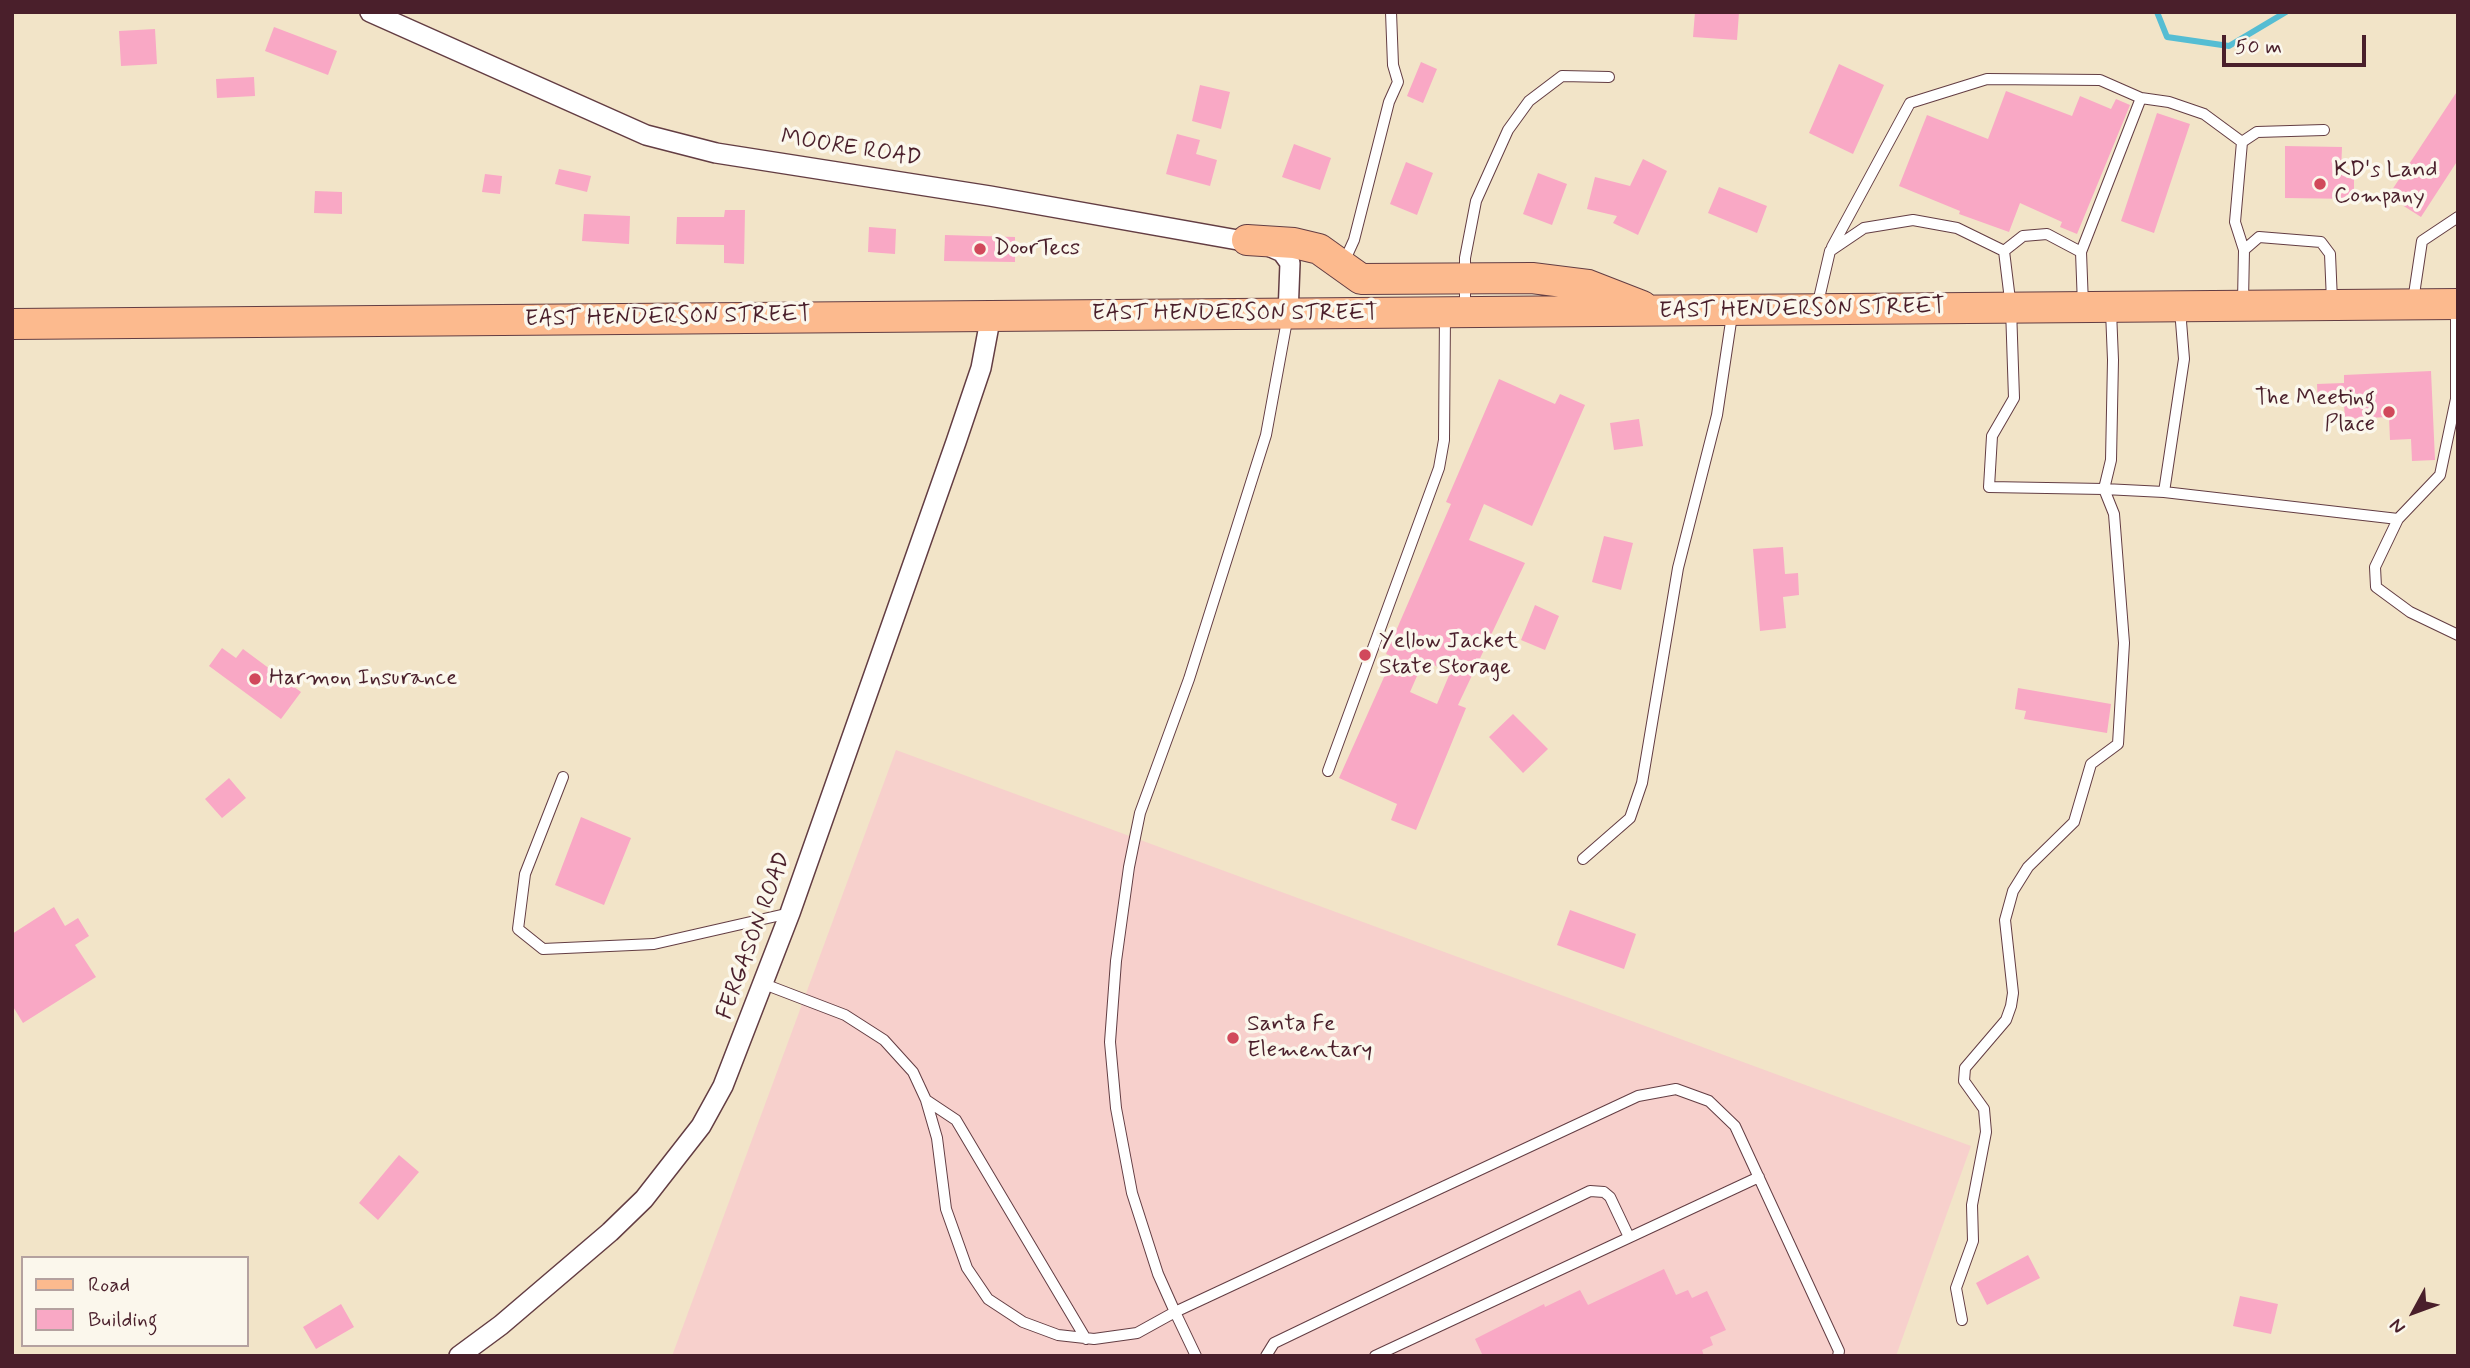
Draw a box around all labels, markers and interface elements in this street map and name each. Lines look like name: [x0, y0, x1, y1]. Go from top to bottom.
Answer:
scale bar: [2225, 21, 2368, 65]
text: 50 m: [2235, 33, 2282, 61]
street label: MOORE ROAD: [779, 124, 923, 174]
place label: KD's Land Company: [2334, 157, 2437, 211]
marker: KD's Land Company: [2312, 176, 2328, 192]
place label: DoorTecs: [994, 235, 1080, 263]
marker: DoorTecs: [972, 241, 988, 257]
street label: EAST HENDERSON STREET: [1659, 294, 1945, 326]
street label: EAST HENDERSON STREET: [1092, 300, 1378, 328]
street label: EAST HENDERSON STREET: [525, 302, 811, 334]
place label: The Meeting Place: [2255, 385, 2375, 439]
marker: The Meeting Place: [2381, 404, 2397, 420]
place label: Yellow Jacket State Storage: [1379, 628, 1518, 682]
marker: Yellow Jacket State Storage: [1357, 647, 1373, 663]
place label: Harmon Insurance: [269, 665, 457, 693]
marker: Harmon Insurance: [247, 671, 263, 687]
street label: FERGASON ROAD: [712, 848, 798, 1024]
place label: Santa Fe Elementary: [1247, 1011, 1372, 1065]
marker: Santa Fe Elementary: [1225, 1030, 1241, 1046]
legend: [21, 1256, 248, 1347]
text: Road: [88, 1271, 130, 1299]
north arrow: [2379, 1277, 2449, 1347]
text: Building: [88, 1306, 158, 1334]
text: N: [2384, 1313, 2411, 1339]

